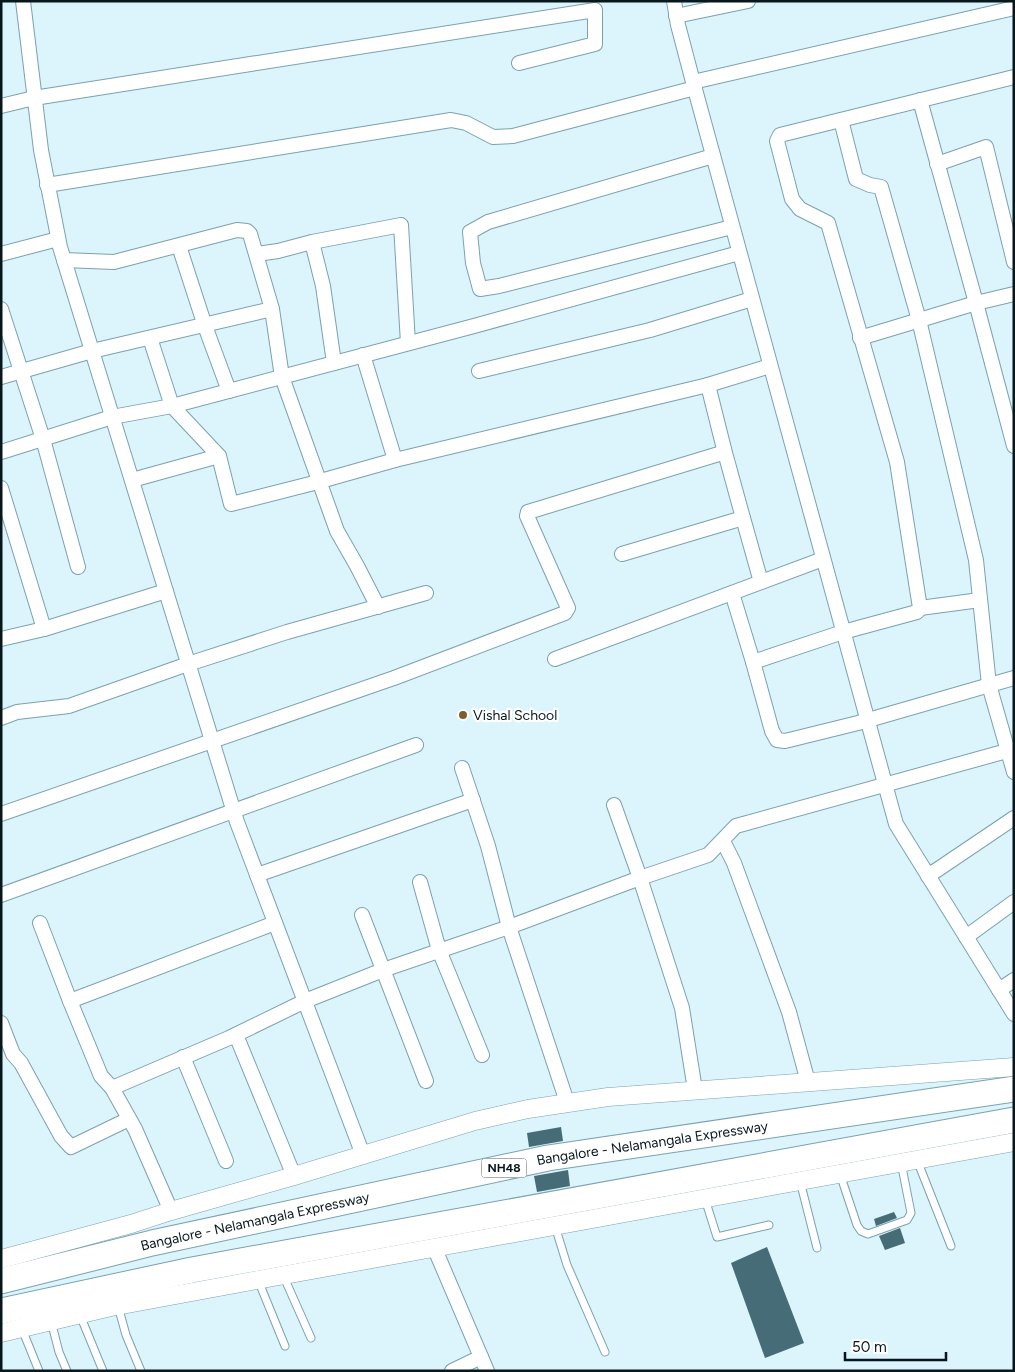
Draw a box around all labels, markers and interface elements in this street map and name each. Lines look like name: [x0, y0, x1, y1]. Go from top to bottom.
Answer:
place label: Vishal School: [473, 707, 557, 724]
marker: Vishal School: [457, 709, 469, 721]
street label: Bangalore - Nelamangala Expressway: [535, 1117, 770, 1169]
road number: NH48: [482, 1158, 526, 1178]
street label: Bangalore - Nelamangala Expressway: [139, 1188, 372, 1254]
scale bar: [845, 1330, 946, 1362]
text: 50 m: [852, 1338, 887, 1356]

